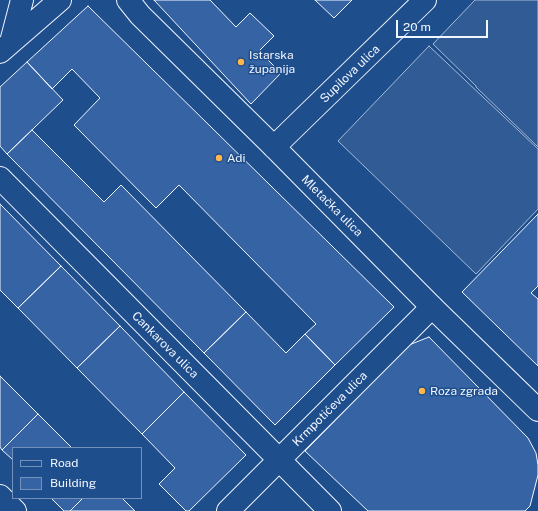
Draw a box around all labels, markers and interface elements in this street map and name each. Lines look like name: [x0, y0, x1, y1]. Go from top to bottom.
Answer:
scale bar: [398, 12, 490, 38]
text: 20 m: [403, 20, 431, 34]
street label: Supilova ulica: [317, 42, 383, 106]
place label: Istarska županija: [249, 48, 295, 76]
marker: Istarska županija: [236, 57, 246, 67]
place label: Adi: [227, 151, 246, 165]
marker: Adi: [214, 153, 224, 163]
street label: Mletačka ulica: [298, 172, 366, 240]
street label: Cankarova ulica: [129, 309, 201, 381]
street label: Krmpotićeva ulica: [290, 369, 370, 449]
place label: Roza zgrada: [430, 384, 498, 398]
marker: Roza zgrada: [417, 386, 427, 396]
legend: [12, 447, 142, 499]
text: Road: [50, 456, 78, 470]
text: Building: [50, 476, 96, 490]

